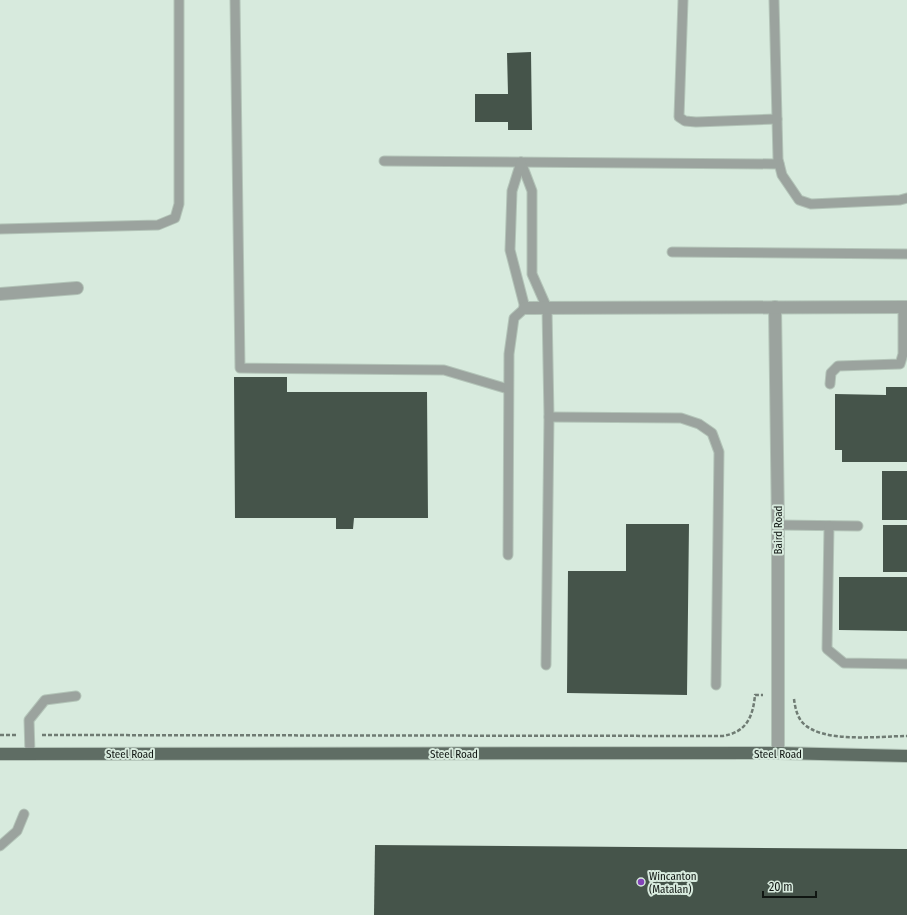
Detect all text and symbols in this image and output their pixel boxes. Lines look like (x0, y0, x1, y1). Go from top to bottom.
street label: Baird Road (772, 506, 785, 555)
street label: Steel Road (106, 748, 154, 761)
street label: Steel Road (430, 748, 478, 761)
street label: Steel Road (754, 748, 802, 761)
place label: Wincanton (Matalan) (649, 870, 697, 896)
scale bar (763, 873, 816, 899)
marker: Wincanton (Matalan) (636, 877, 646, 887)
text: 20 m (769, 880, 793, 894)

